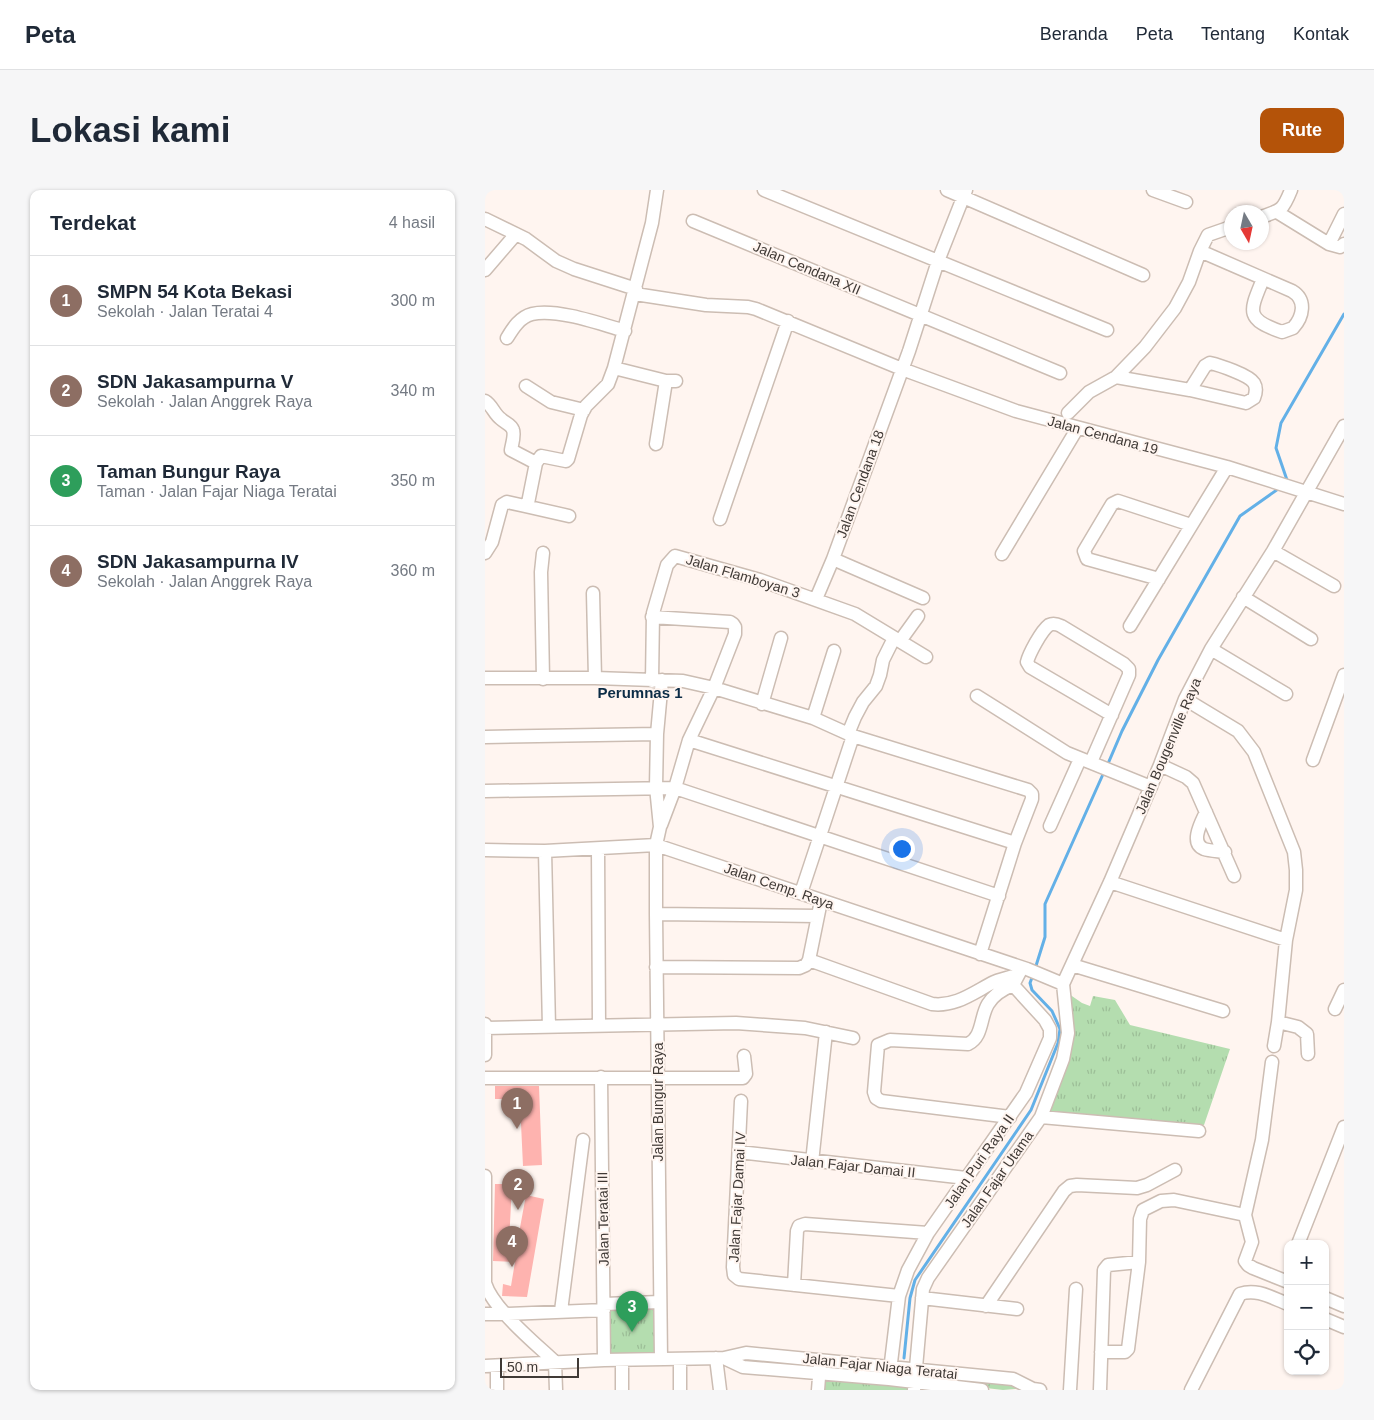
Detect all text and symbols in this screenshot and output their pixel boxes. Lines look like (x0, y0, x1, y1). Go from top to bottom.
text: Peta (25, 21, 76, 48)
text: Beranda (1040, 24, 1108, 44)
text: Peta (1136, 24, 1173, 44)
text: Tentang (1201, 24, 1265, 44)
text: Kontak (1293, 24, 1349, 44)
button: Rute (1260, 108, 1344, 153)
text: Lokasi kami (30, 110, 230, 149)
north arrow (1224, 205, 1269, 250)
text: Terdekat (50, 211, 136, 234)
text: 4 hasil (389, 214, 435, 231)
street label: Jalan Cendana XII (751, 238, 863, 298)
text: SMPN 54 Kota Bekasi (97, 281, 292, 302)
text: 1 (62, 292, 70, 309)
text: 300 m (391, 292, 435, 309)
text: Sekolah · Jalan Teratai 4 (97, 303, 273, 320)
text: SDN Jakasampurna V (97, 371, 293, 392)
text: 2 (62, 382, 70, 399)
text: 340 m (391, 382, 435, 399)
text: Sekolah · Jalan Anggrek Raya (97, 393, 312, 410)
street label: Jalan Cendana 19 (1046, 413, 1160, 457)
street label: Jalan Cendana 18 (833, 428, 887, 540)
text: Taman Bungur Raya (97, 461, 280, 482)
text: 3 (62, 472, 70, 489)
text: 350 m (391, 472, 435, 489)
text: Taman · Jalan Fajar Niaga Teratai (97, 483, 337, 500)
text: SDN Jakasampurna IV (97, 551, 299, 572)
street label: Jalan Flamboyan 3 (684, 551, 802, 601)
text: 4 (62, 562, 70, 579)
text: 360 m (391, 562, 435, 579)
text: Sekolah · Jalan Anggrek Raya (97, 573, 312, 590)
street label: Jalan Bougenville Raya (1132, 675, 1204, 816)
district label: Perumnas 1 (597, 684, 683, 701)
your location (889, 836, 915, 862)
street label: Jalan Cemp. Raya (722, 860, 836, 912)
street label: Jalan Bungur Raya (650, 1042, 666, 1162)
pin: 1 (501, 1088, 533, 1129)
street label: Jalan Puri Raya II (941, 1111, 1017, 1211)
street label: Jalan Fajar Utama (958, 1127, 1036, 1230)
street label: Jalan Fajar Damai IV (726, 1131, 748, 1263)
street label: Jalan Fajar Damai II (790, 1151, 916, 1181)
pin: 2 (502, 1169, 534, 1210)
street label: Jalan Teratai III (594, 1172, 612, 1266)
pin: 4 (496, 1226, 528, 1267)
map controls (1284, 1240, 1329, 1375)
button: + (1284, 1240, 1329, 1285)
button: − (1284, 1285, 1329, 1330)
pin: 3 (616, 1291, 648, 1332)
button: locate (1284, 1330, 1329, 1375)
street label: Jalan Fajar Niaga Teratai (802, 1350, 958, 1382)
scale bar (500, 1355, 579, 1378)
text: 50 m (507, 1359, 538, 1375)

